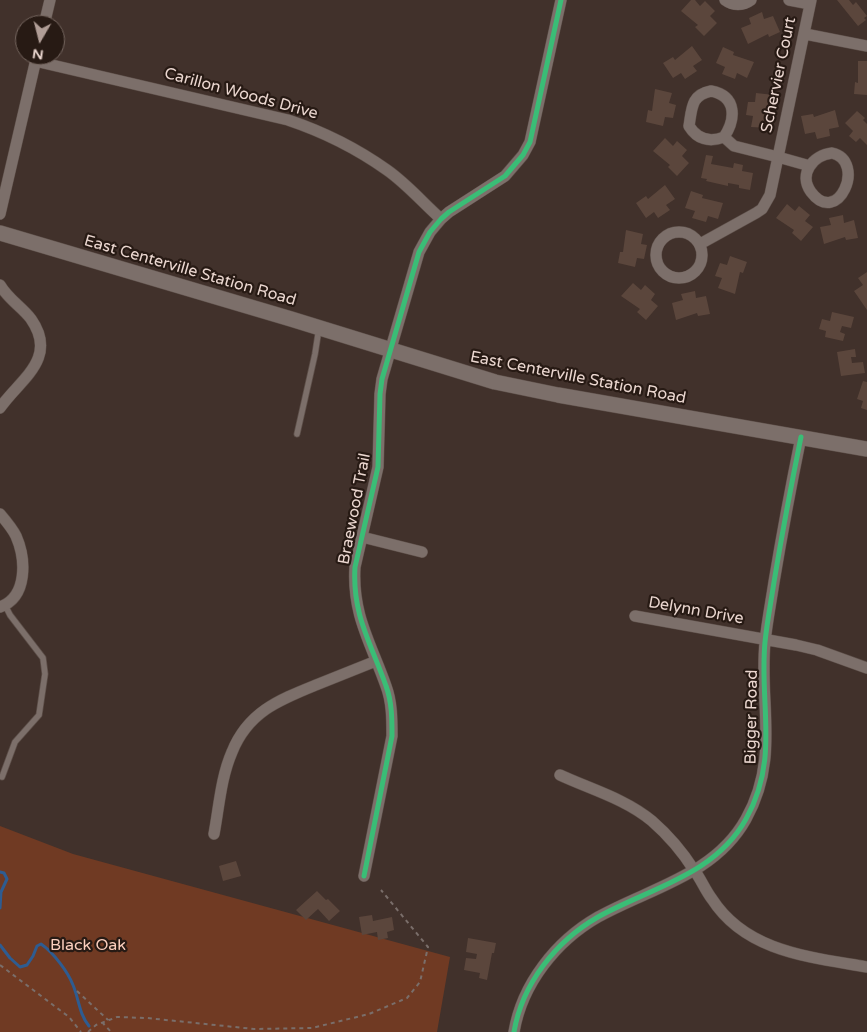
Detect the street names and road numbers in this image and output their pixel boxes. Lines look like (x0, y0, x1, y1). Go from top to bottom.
street label: Schervier Court (757, 15, 801, 135)
street label: Carillon Woods Drive (162, 64, 320, 124)
street label: East Centerville Station Road (82, 232, 298, 310)
street label: East Centerville Station Road (468, 348, 688, 408)
street label: Braewood Trail (335, 452, 375, 566)
street label: Delynn Drive (647, 593, 745, 629)
street label: Bigger Road (742, 669, 762, 765)

